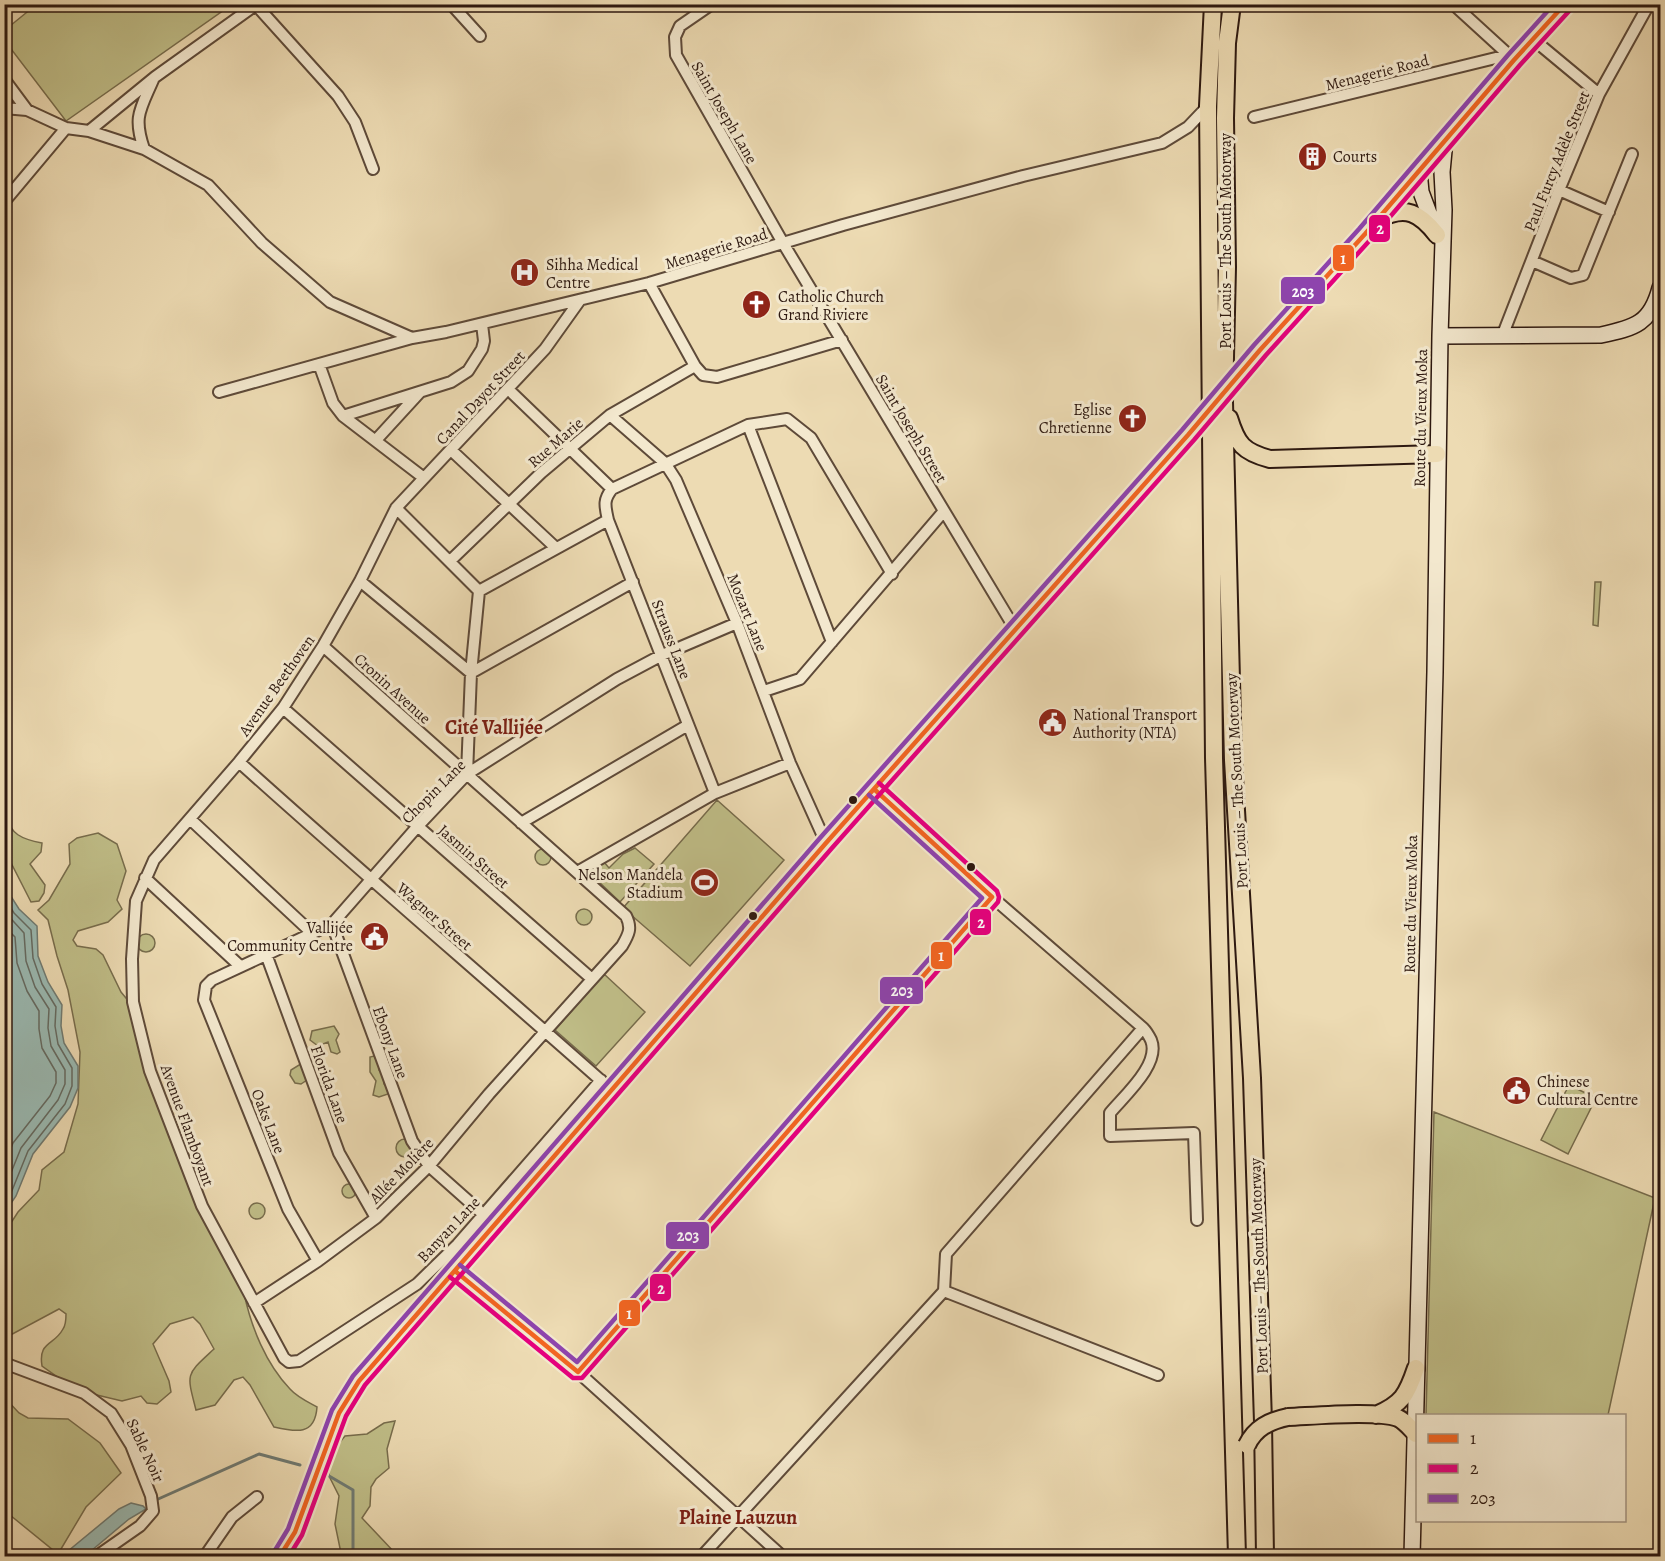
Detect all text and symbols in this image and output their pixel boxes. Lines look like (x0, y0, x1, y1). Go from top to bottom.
street label: Menagerie Road (1323, 49, 1432, 96)
street label: Saint Joseph Lane (686, 57, 762, 168)
street label: Paul Furcy Adèle Street (1519, 88, 1595, 235)
street label: Port Louis – The South Motorway (1215, 132, 1237, 349)
building icon: Courts (1296, 140, 1328, 172)
place label: Courts (1333, 146, 1377, 168)
line badge: 2 (1368, 214, 1391, 243)
text: 2 (1376, 218, 1384, 240)
street label: Menagerie Road (662, 223, 771, 275)
line badge: 1 (1332, 244, 1355, 272)
text: 1 (1340, 248, 1346, 270)
place label: Sihha Medical Centre (546, 254, 638, 294)
hospital icon: Sihha Medical Centre (509, 257, 541, 289)
line badge: 203 (1280, 276, 1326, 305)
text: 203 (1292, 281, 1314, 303)
place label: Catholic Church Grand Riviere (778, 286, 885, 326)
church icon: Catholic Church Grand Riviere (741, 289, 773, 321)
street label: Canal Dayot Street (431, 346, 530, 450)
street label: Route du Vieux Moka (1409, 348, 1433, 487)
street label: Saint Joseph Street (870, 370, 952, 487)
place label: Eglise Chretienne (1039, 399, 1112, 439)
church icon: Eglise Chretienne (1117, 402, 1149, 434)
street label: Rue Marie (523, 412, 588, 473)
street label: Mozart Lane (721, 570, 773, 655)
street label: Strauss Lane (646, 596, 696, 682)
street label: Avenue Beethoven (233, 630, 320, 741)
street label: Cronin Avenue (349, 648, 436, 729)
street label: Port Louis – The South Motorway (1220, 672, 1254, 889)
place label: National Transport Authority (NTA) (1072, 704, 1197, 744)
public building icon: National Transport Authority (NTA) (1036, 707, 1068, 739)
district label: Cité Vallijée (445, 714, 543, 741)
street label: Chopin Lane (397, 755, 471, 829)
unlabelled marker (847, 794, 859, 806)
street label: Jasmin Street (433, 820, 514, 894)
street label: Route du Vieux Moka (1399, 834, 1423, 973)
unlabelled marker (965, 861, 977, 873)
place label: Nelson Mandela Stadium (578, 864, 684, 904)
sports icon: Nelson Mandela Stadium (688, 867, 720, 899)
street label: Wagner Street (391, 877, 477, 956)
line badge: 2 (969, 908, 992, 936)
unlabelled marker (747, 910, 759, 922)
text: 2 (977, 912, 985, 934)
place label: Vallijée Community Centre (227, 917, 353, 957)
public building icon: Vallijée Community Centre (358, 920, 390, 952)
line badge: 1 (930, 941, 953, 970)
text: 1 (938, 945, 944, 967)
line badge: 203 (879, 976, 924, 1005)
text: 203 (891, 980, 913, 1002)
street label: Ebony Lane (367, 1003, 413, 1082)
street label: Florida Lane (305, 1042, 353, 1126)
street label: Avenue Flamboyant (155, 1061, 219, 1189)
place label: Chinese Cultural Centre (1537, 1071, 1638, 1111)
public building icon: Chinese Cultural Centre (1500, 1074, 1532, 1106)
street label: Oaks Lane (246, 1086, 290, 1157)
street label: Allée Molière (364, 1133, 439, 1209)
street label: Port Louis – The South Motorway (1244, 1157, 1274, 1374)
street label: Banyan Lane (412, 1192, 485, 1268)
line badge: 203 (665, 1221, 710, 1250)
text: 203 (677, 1225, 699, 1247)
line badge: 2 (649, 1273, 672, 1302)
text: 2 (657, 1278, 665, 1300)
line badge: 1 (618, 1299, 641, 1327)
text: 1 (626, 1303, 632, 1325)
legend (1416, 1414, 1626, 1522)
street label: Sable Noir (121, 1415, 169, 1486)
text: 1 (1470, 1426, 1476, 1450)
text: 2 (1470, 1456, 1479, 1480)
text: 203 (1470, 1486, 1496, 1510)
district label: Plaine Lauzun (679, 1504, 797, 1531)

